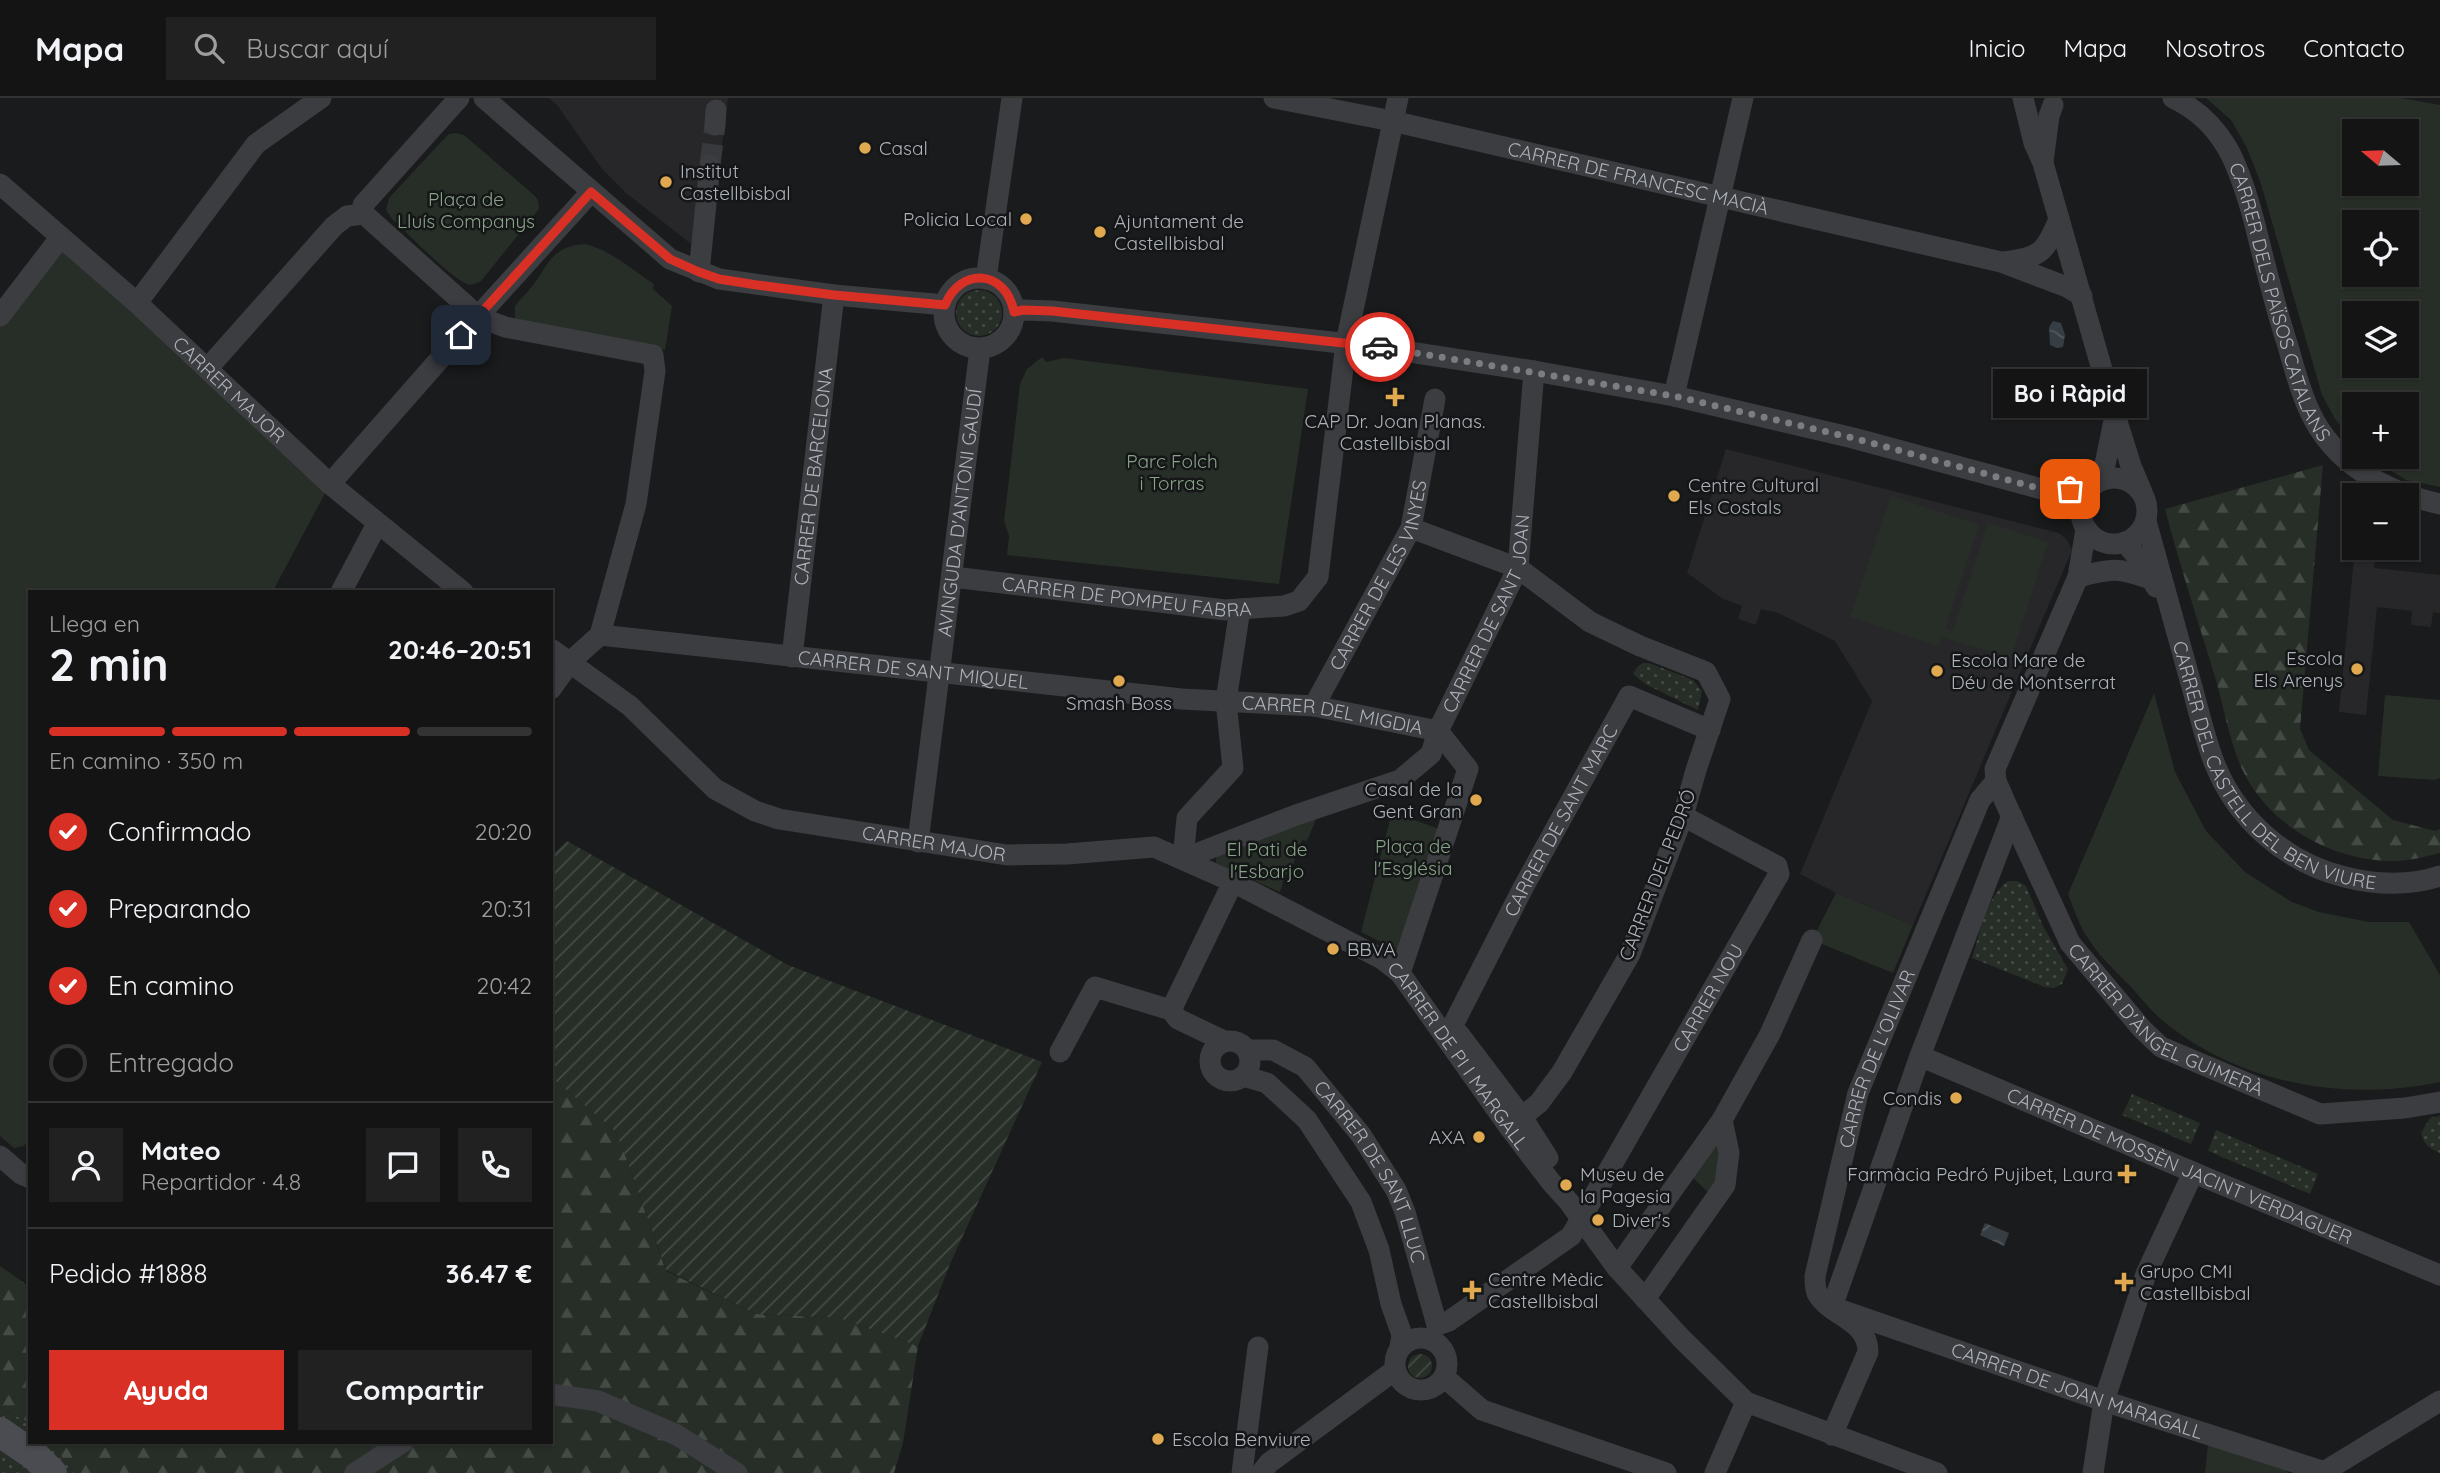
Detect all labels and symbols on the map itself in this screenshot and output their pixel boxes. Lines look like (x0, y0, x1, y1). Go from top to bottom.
north arrow (2342, 119, 2418, 196)
place label: Casal (879, 136, 928, 160)
street label: CARRER DE FRANCESC MACIÀ (1505, 136, 1771, 220)
marker: Casal (857, 140, 873, 156)
place label: Institut Castellbisbal (680, 159, 791, 205)
street label: CARRER DELS PAÏSOS CATALANS (2224, 159, 2336, 446)
marker: Institut Castellbisbal (658, 174, 674, 190)
park label: Plaça de Lluís Companys (397, 187, 535, 233)
place label: Policia Local (903, 207, 1012, 231)
place label: Ajuntament de Castellbisbal (1114, 209, 1244, 255)
marker: Policia Local (1018, 211, 1034, 227)
marker: Ajuntament de Castellbisbal (1092, 224, 1108, 240)
pin (431, 305, 491, 365)
courier (1345, 312, 1415, 382)
street label: CARRER MAJOR (168, 331, 290, 448)
street label: CARRER DE BARCELONA (788, 366, 838, 587)
callout: Bo i Ràpid (1993, 370, 2147, 419)
street label: AVINGUDA D'ANTONI GAUDÍ (932, 386, 987, 638)
marker: CAP Dr. Joan Planas. Castellbisbal (1385, 387, 1405, 407)
place label: CAP Dr. Joan Planas. Castellbisbal (1305, 409, 1485, 455)
park label: Parc Folch i Torras (1126, 449, 1218, 495)
pin (2040, 459, 2100, 519)
place label: Centre Cultural Els Costals (1688, 473, 1819, 519)
street label: CARRER DE LES VINYES (1324, 478, 1432, 674)
marker: Centre Cultural Els Costals (1666, 488, 1682, 504)
street label: CARRER DE SANT JOAN (1437, 514, 1534, 717)
street label: CARRER DE POMPEU FABRA (1001, 571, 1252, 622)
street label: CARRER DEL CASTELL DEL BEN VIURE (2168, 638, 2377, 894)
street label: CARRER DE SANT MIQUEL (797, 645, 1030, 694)
place label: Escola Els Arenys (2253, 646, 2343, 692)
place label: Escola Mare de Déu de Montserrat (1951, 648, 2116, 694)
marker: Escola Els Arenys (2349, 661, 2365, 677)
marker: Escola Mare de Déu de Montserrat (1929, 663, 1945, 679)
marker: Smash Boss (1111, 673, 1127, 689)
street label: CARRER DEL MIGDIA (1241, 690, 1425, 740)
place label: Smash Boss (1066, 691, 1172, 715)
street label: CARRER DE SANT MARC (1498, 721, 1623, 920)
place label: Casal de la Gent Gran (1365, 777, 1462, 823)
street label: CARRER DEL PEDRÓ (1613, 786, 1701, 964)
marker: Casal de la Gent Gran (1468, 792, 1484, 808)
street label: CARRER MAJOR (860, 820, 1007, 867)
park label: Plaça de l'Església (1373, 834, 1453, 880)
park label: El Pati de l'Esbarjo (1226, 837, 1308, 883)
place label: BBVA (1347, 937, 1396, 961)
street label: CARRER D'ÀNGEL GUIMERÀ (2063, 938, 2267, 1101)
street label: CARRER NOU (1667, 939, 1748, 1056)
marker: BBVA (1325, 941, 1341, 957)
street label: CARRER DE PI I MARGALL (1383, 956, 1534, 1154)
street label: CARRER DE L'OLIVAR (1833, 966, 1920, 1150)
street label: CARRER DE SANT LLUC (1309, 1075, 1431, 1265)
street label: CARRER DE MOSSÈN JACINT VERDAGUER (2003, 1082, 2356, 1249)
place label: Condis (1883, 1086, 1942, 1110)
marker: Condis (1948, 1090, 1964, 1106)
place label: AXA (1429, 1125, 1465, 1149)
marker: AXA (1471, 1129, 1487, 1145)
place label: Museu de la Pagesia (1580, 1162, 1671, 1208)
place label: Farmàcia Pedró Pujibet, Laura (1847, 1162, 2113, 1186)
marker: Farmàcia Pedró Pujibet, Laura (2119, 1166, 2135, 1182)
marker: Museu de la Pagesia (1558, 1177, 1574, 1193)
place label: Diver's (1612, 1208, 1670, 1232)
marker: Diver's (1590, 1212, 1606, 1228)
place label: Grupo CMI Castellbisbal (2140, 1259, 2251, 1305)
place label: Centre Mèdic Castellbisbal (1488, 1267, 1603, 1313)
marker: Grupo CMI Castellbisbal (2114, 1272, 2134, 1292)
marker: Centre Mèdic Castellbisbal (1462, 1280, 1482, 1300)
street label: CARRER DE JOAN MARAGALL (1948, 1337, 2206, 1444)
place label: Escola Benviure (1172, 1427, 1311, 1451)
marker: Escola Benviure (1150, 1431, 1166, 1447)

